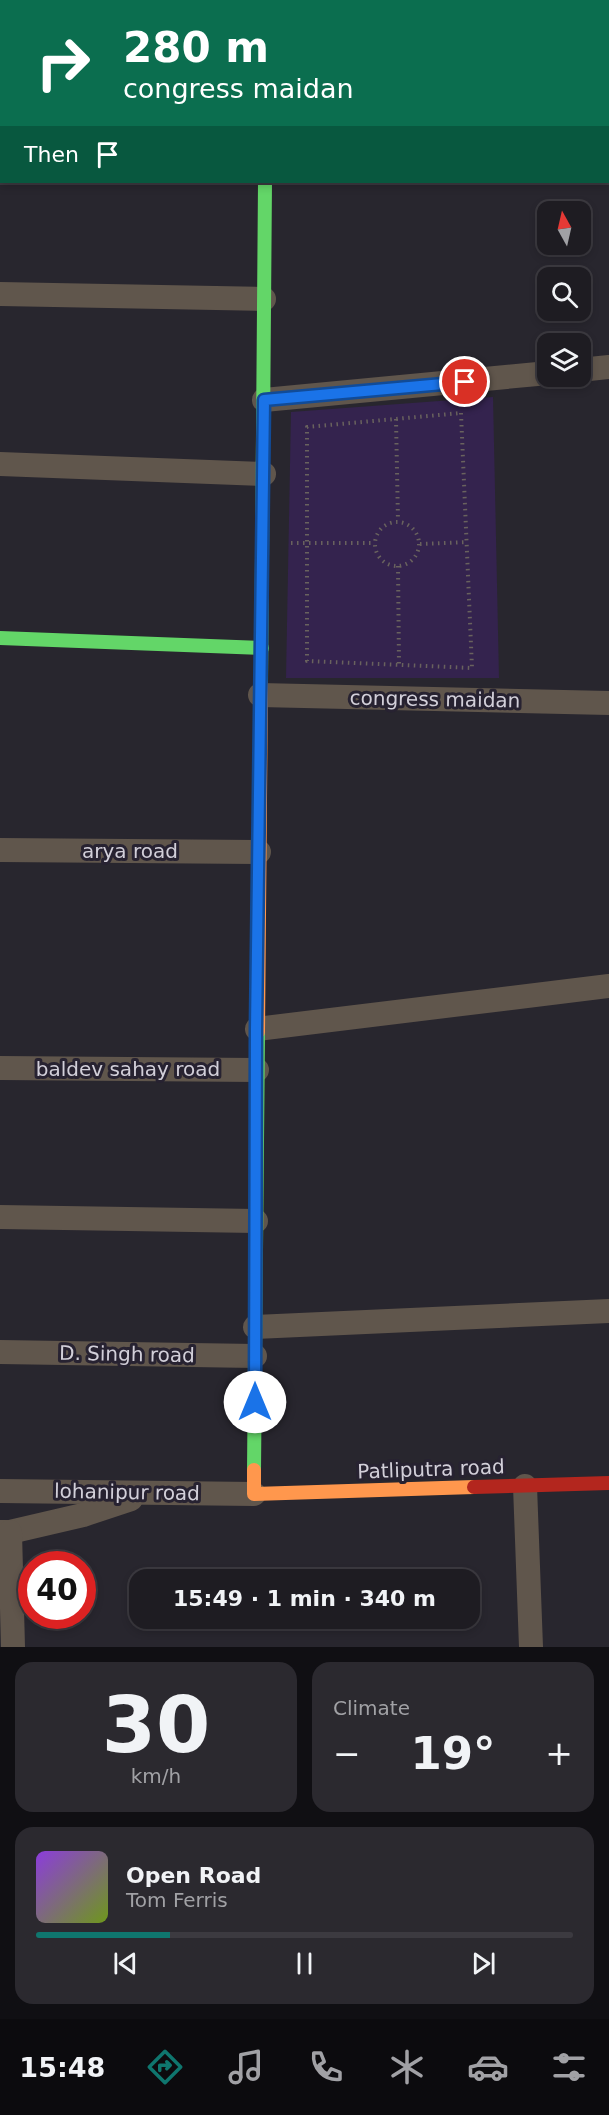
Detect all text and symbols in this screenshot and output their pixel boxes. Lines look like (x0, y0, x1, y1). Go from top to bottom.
text: 280 m (123, 23, 269, 72)
icon: right (24, 24, 102, 102)
text: congress maidan (123, 73, 354, 104)
icon: arrive (91, 138, 124, 171)
text: Then (24, 142, 79, 167)
north arrow (537, 201, 591, 255)
map controls (537, 201, 591, 387)
button: search (537, 267, 591, 321)
button: layers (537, 333, 591, 387)
pin (439, 356, 490, 407)
icon: arrive (448, 365, 481, 398)
street label: congress maidan (349, 686, 521, 712)
street label: arya road (82, 839, 178, 863)
street label: baldev sahay road (36, 1057, 220, 1081)
street label: D. Singh road (59, 1341, 195, 1367)
position arrow (223, 1370, 287, 1434)
street label: Patliputra road (357, 1454, 505, 1484)
street label: lohanipur road (54, 1479, 200, 1505)
speed limit sign: 40 (18, 1551, 96, 1629)
text: 15:49 · 1 min · 340 m (173, 1586, 436, 1611)
text: 30 (102, 1680, 210, 1770)
text: Climate (333, 1696, 410, 1720)
text: 19° (410, 1727, 496, 1780)
text: − (333, 1734, 361, 1773)
text: + (545, 1734, 573, 1773)
text: km/h (131, 1764, 181, 1788)
text: Open Road (126, 1863, 261, 1888)
text: Tom Ferris (126, 1888, 228, 1912)
icon: previous (109, 1947, 142, 1980)
icon: pause (288, 1947, 321, 1980)
icon: next (467, 1947, 500, 1980)
icon: directions (144, 2046, 186, 2088)
icon: music (225, 2046, 267, 2088)
icon: phone (305, 2046, 347, 2088)
icon: climate (386, 2046, 428, 2088)
icon: car (467, 2046, 509, 2088)
icon: filters (548, 2046, 590, 2088)
text: 15:48 (19, 2052, 105, 2083)

